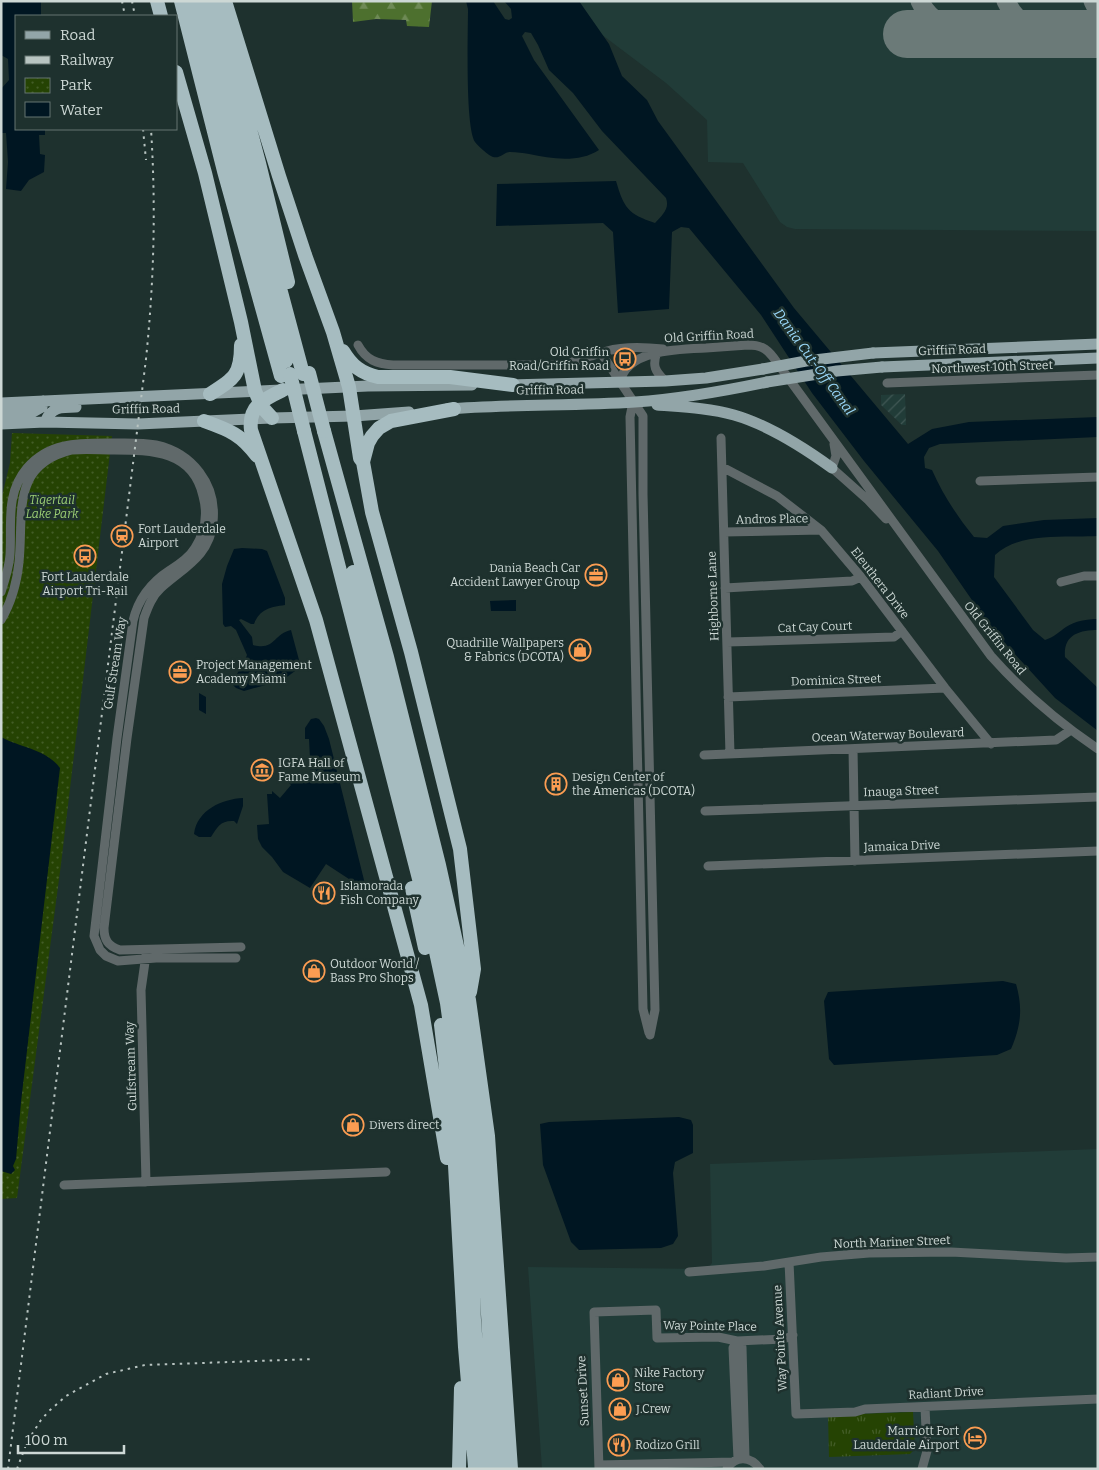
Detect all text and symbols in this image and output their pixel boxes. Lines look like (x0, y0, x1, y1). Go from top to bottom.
legend (15, 15, 178, 130)
text: Road (60, 26, 95, 44)
text: Railway (60, 51, 114, 69)
text: Park (60, 76, 92, 94)
text: Water (60, 101, 103, 119)
water label: Dania Cut-Off Canal (770, 305, 858, 419)
street label: Old Griffin Road (664, 327, 754, 345)
street label: Griffin Road (918, 342, 986, 358)
place label: Old Griffin Road/Griffin Road (509, 345, 609, 373)
bus stop icon: Old Griffin Road/Griffin Road (613, 347, 637, 371)
street label: Northwest 10th Street (931, 358, 1054, 376)
street label: Griffin Road (516, 382, 584, 398)
street label: Griffin Road (112, 401, 180, 417)
park label: Tigertail Lake Park (26, 493, 79, 521)
street label: Andros Place (736, 511, 808, 527)
place label: Fort Lauderdale Airport (138, 522, 226, 550)
station icon: Fort Lauderdale Airport (110, 524, 134, 548)
bus stop icon: Fort Lauderdale Airport Tri-Rail (73, 544, 97, 568)
street label: Eleuthera Drive (848, 545, 912, 621)
street label: Highborne Lane (704, 551, 722, 641)
place label: Dania Beach Car Accident Lawyer Group (450, 561, 581, 589)
office icon: Dania Beach Car Accident Lawyer Group (584, 563, 608, 587)
place label: Fort Lauderdale Airport Tri-Rail (41, 570, 129, 598)
street label: Old Griffin Road (961, 599, 1029, 677)
street label: Gulf Stream Way (101, 615, 129, 710)
street label: Cat Cay Court (777, 619, 853, 635)
place label: Quadrille Wallpapers & Fabrics (DCOTA) (446, 636, 564, 664)
shop icon: Quadrille Wallpapers & Fabrics (DCOTA) (568, 638, 592, 662)
place label: Project Management Academy Miami (196, 658, 312, 686)
office icon: Project Management Academy Miami (168, 660, 192, 684)
street label: Dominica Street (791, 671, 882, 689)
street label: Ocean Waterway Boulevard (811, 725, 965, 745)
place label: IGFA Hall of Fame Museum (278, 756, 361, 784)
museum icon: IGFA Hall of Fame Museum (250, 758, 274, 782)
place label: Design Center of the Americas (DCOTA) (572, 770, 695, 798)
building icon: Design Center of the Americas (DCOTA) (544, 772, 568, 796)
street label: Inauga Street (863, 783, 939, 799)
street label: Jamaica Drive (863, 838, 940, 854)
place label: Islamorada Fish Company (340, 879, 419, 907)
restaurant icon: Islamorada Fish Company (312, 881, 336, 905)
place label: Outdoor World / Bass Pro Shops (330, 957, 419, 985)
shop icon: Outdoor World / Bass Pro Shops (302, 959, 326, 983)
street label: Gulfstream Way (122, 1020, 140, 1111)
shop icon: Divers direct (341, 1113, 365, 1137)
place label: Divers direct (369, 1118, 440, 1132)
street label: North Mariner Street (833, 1233, 951, 1251)
street label: Way Pointe Avenue (770, 1284, 790, 1392)
street label: Way Pointe Place (663, 1318, 757, 1334)
street label: Sunset Drive (574, 1355, 592, 1427)
place label: Nike Factory Store (634, 1366, 705, 1394)
shop icon: Nike Factory Store (606, 1368, 630, 1392)
street label: Radiant Drive (908, 1384, 984, 1402)
shop icon: J.Crew (608, 1397, 632, 1421)
place label: J.Crew (635, 1402, 671, 1416)
scale bar (18, 1422, 124, 1454)
place label: Marriott Fort Lauderdale Airport (853, 1424, 960, 1452)
hotel icon: Marriott Fort Lauderdale Airport (963, 1426, 987, 1450)
text: 100 m (25, 1431, 68, 1449)
restaurant icon: Rodizo Grill (607, 1433, 631, 1457)
place label: Rodizo Grill (635, 1438, 700, 1452)

